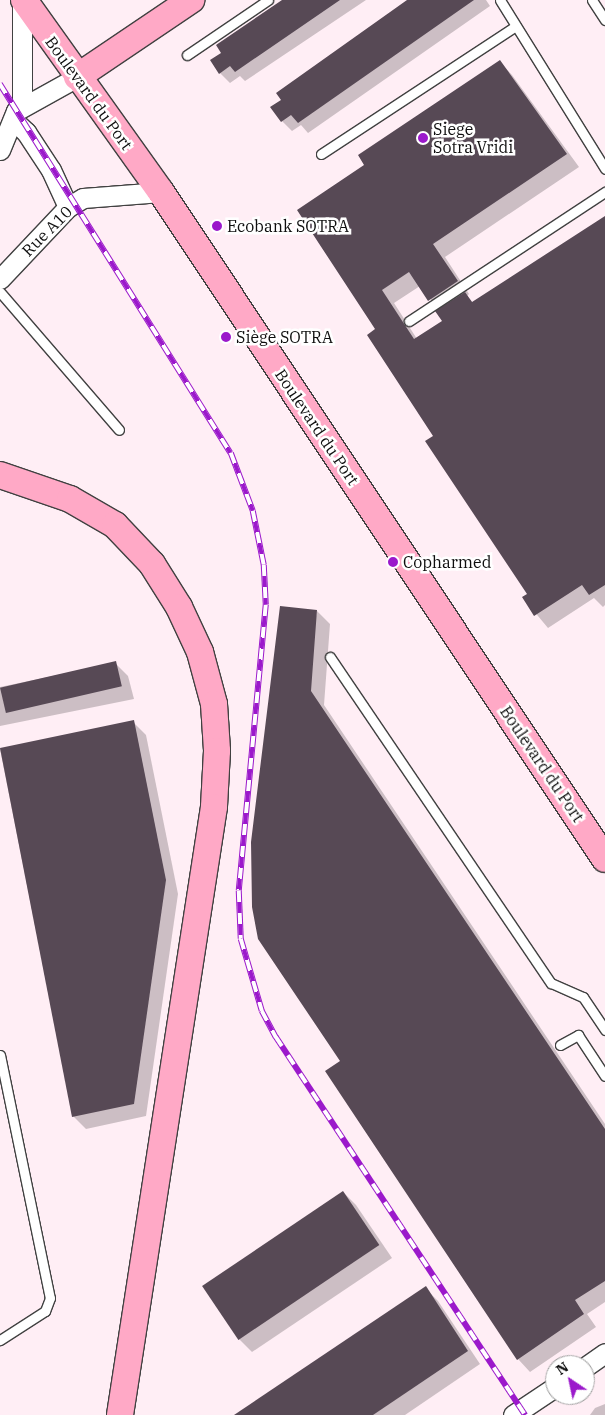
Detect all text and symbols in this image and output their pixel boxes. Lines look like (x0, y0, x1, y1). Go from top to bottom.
street label: Boulevard du Port (41, 33, 137, 153)
place label: Siege Sotra Vridi (433, 119, 513, 157)
marker: Siege Sotra Vridi (417, 132, 429, 144)
street label: Rue A10 (18, 202, 76, 260)
place label: Ecobank SOTRA (227, 216, 349, 236)
marker: Ecobank SOTRA (211, 220, 223, 232)
place label: Siège SOTRA (236, 327, 333, 347)
marker: Siège SOTRA (220, 331, 232, 343)
street label: Boulevard du Port (271, 365, 363, 489)
place label: Copharmed (403, 552, 492, 572)
marker: Copharmed (387, 556, 399, 568)
street label: Boulevard du Port (496, 702, 588, 826)
north arrow (545, 1355, 595, 1405)
text: N (553, 1358, 572, 1379)

